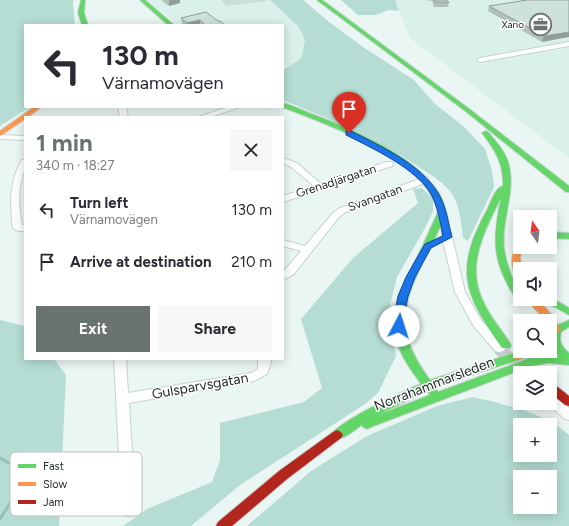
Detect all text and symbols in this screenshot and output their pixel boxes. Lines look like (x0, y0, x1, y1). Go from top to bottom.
office icon: Xano (527, 11, 553, 37)
place label: Xano (502, 18, 524, 31)
text: 130 m (102, 38, 179, 72)
icon: left (36, 40, 88, 92)
text: Värnamovägen (102, 72, 223, 94)
pin (332, 92, 366, 133)
icon: arrive (338, 98, 360, 120)
text: 1 min (36, 128, 93, 157)
button: close (230, 129, 272, 171)
text: 340 m · 18:27 (36, 158, 114, 173)
street label: Grenadjärgatan (294, 161, 378, 201)
street label: Svangatan (346, 182, 404, 214)
text: Turn left (70, 194, 128, 212)
icon: left (36, 199, 58, 221)
text: 130 m (232, 201, 272, 219)
north arrow (513, 210, 557, 254)
map controls (513, 210, 557, 514)
text: Värnamovägen (70, 212, 158, 227)
icon: arrive (36, 251, 58, 273)
text: Arrive at destination (70, 253, 211, 271)
text: 210 m (231, 253, 272, 271)
button: sound (513, 262, 557, 306)
position arrow (378, 305, 420, 347)
button: Exit (36, 306, 150, 352)
button: Share (158, 306, 272, 352)
button: search (513, 314, 557, 358)
street label: Norrahammarsleden (372, 353, 497, 415)
button: layers (513, 366, 557, 410)
street label: Gulsparvsgatan (150, 369, 250, 403)
button: + (513, 418, 557, 462)
legend (10, 452, 142, 516)
text: Fast (43, 460, 64, 473)
button: − (513, 470, 557, 514)
text: Slow (43, 478, 67, 491)
text: Jam (43, 496, 64, 509)

